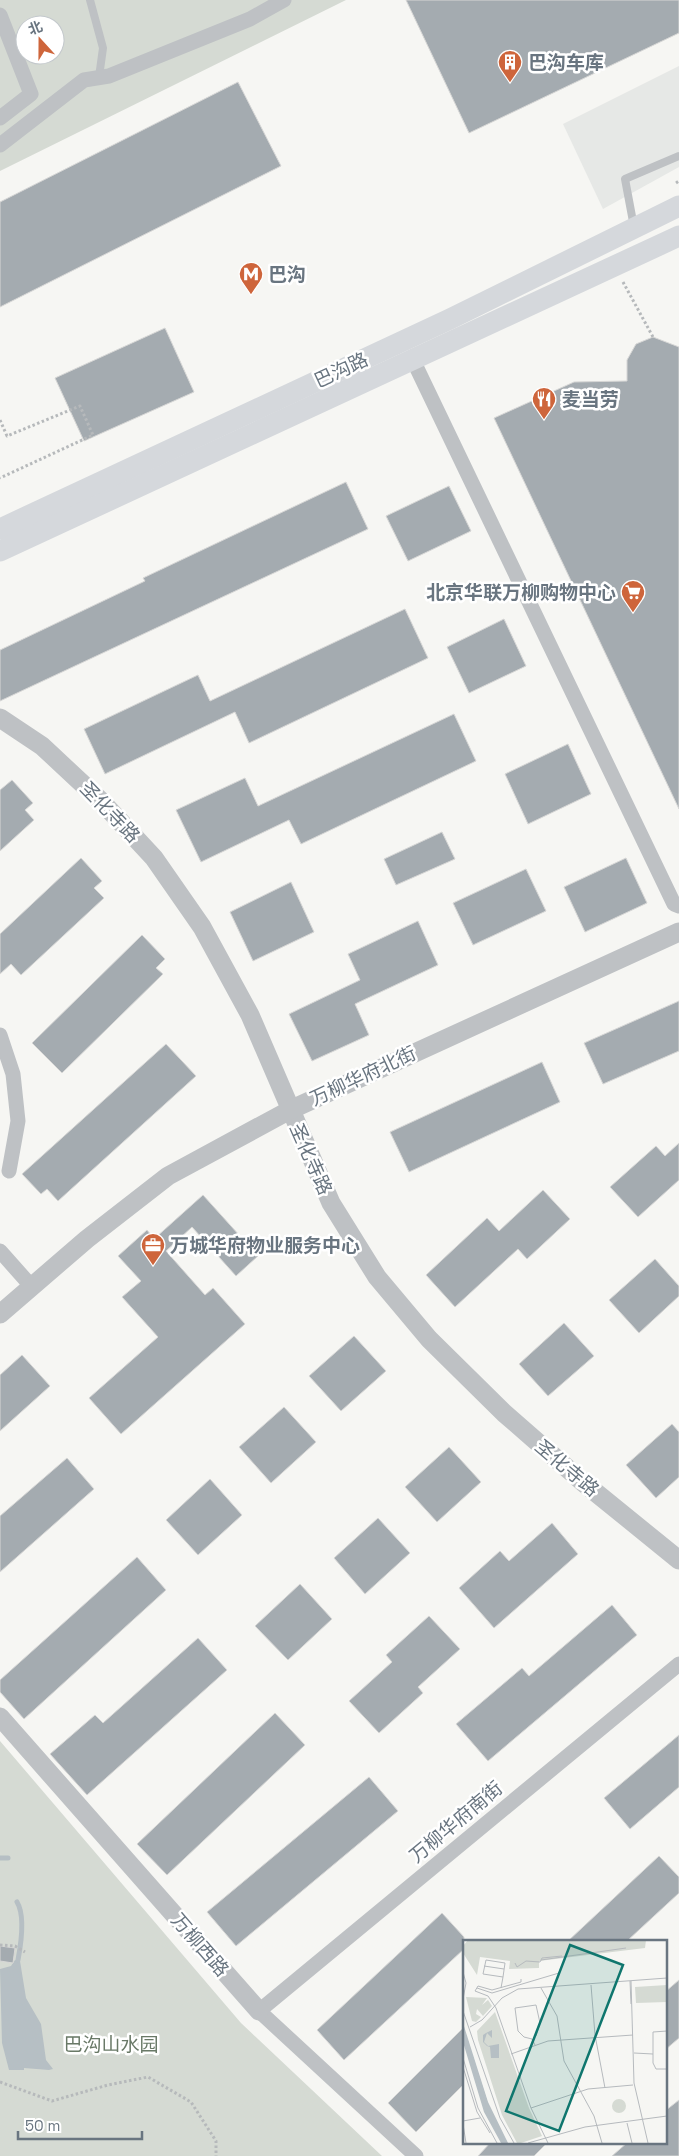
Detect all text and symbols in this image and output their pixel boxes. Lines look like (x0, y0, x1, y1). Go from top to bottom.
north arrow (15, 15, 65, 65)
text: 北 (26, 17, 45, 39)
building icon: 巴沟车库 (497, 49, 523, 83)
place label: 巴沟车库 (528, 50, 604, 75)
metro station icon: 巴沟 (238, 261, 264, 295)
place label: 巴沟 (268, 262, 306, 287)
street label: 巴沟路 (310, 347, 372, 393)
restaurant icon: 麦当劳 (531, 386, 557, 420)
place label: 麦当劳 (562, 387, 619, 412)
supermarket icon: 北京华联万柳购物中心 (620, 579, 646, 613)
place label: 北京华联万柳购物中心 (426, 580, 616, 605)
street label: 圣化寺路 (75, 776, 145, 848)
street label: 万柳华府北街 (306, 1041, 420, 1111)
street label: 圣化寺路 (284, 1119, 338, 1199)
office icon: 万城华府物业服务中心 (140, 1232, 166, 1266)
place label: 万城华府物业服务中心 (170, 1233, 360, 1258)
street label: 圣化寺路 (530, 1434, 604, 1502)
street label: 万柳华府南街 (404, 1776, 508, 1868)
street label: 万柳西路 (166, 1908, 234, 1982)
inset map (463, 1940, 666, 2144)
park label: 巴沟山水园 (63, 2032, 159, 2057)
scale bar (18, 2108, 141, 2140)
text: 50 m (25, 2116, 60, 2135)

